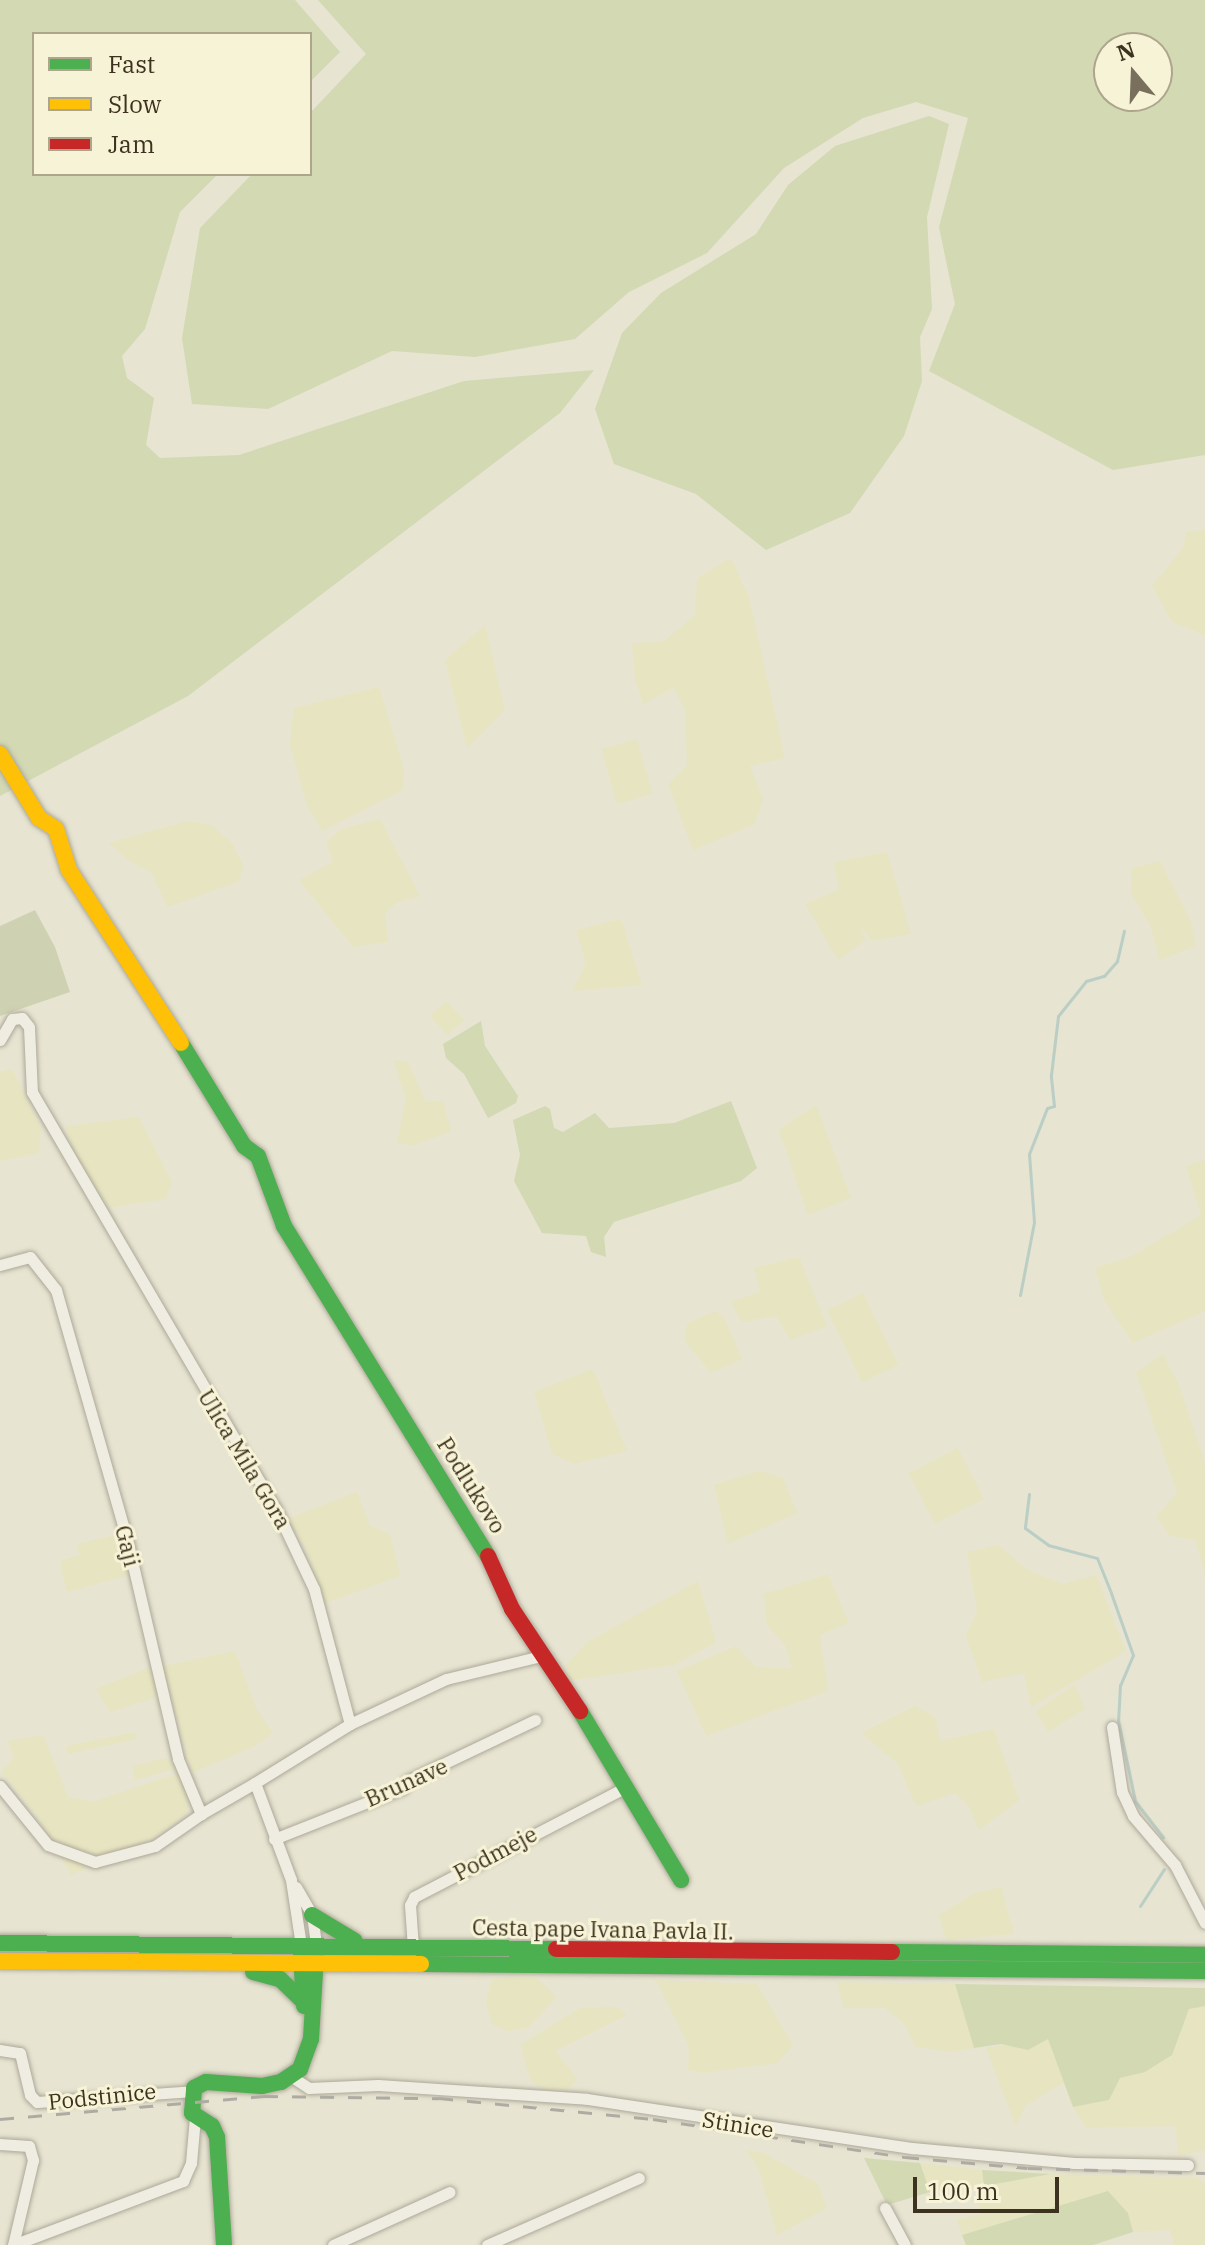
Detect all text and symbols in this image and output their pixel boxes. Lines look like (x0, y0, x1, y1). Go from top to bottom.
legend (32, 32, 312, 176)
north arrow (1093, 32, 1173, 112)
text: N (1113, 34, 1139, 67)
text: Fast (108, 48, 155, 80)
text: Slow (108, 88, 161, 120)
text: Jam (108, 128, 155, 160)
street label: Ulica Mila Gora (193, 1385, 297, 1533)
street label: Podlukovo (432, 1432, 512, 1538)
street label: Gaji (110, 1523, 146, 1569)
street label: Brunave (361, 1752, 451, 1812)
street label: Podmeje (449, 1820, 541, 1886)
street label: Cesta pape Ivana Pavla II. (472, 1914, 734, 1944)
street label: Podstinice (47, 2077, 157, 2115)
street label: Stinice (701, 2105, 775, 2143)
scale bar (917, 2161, 1063, 2211)
text: 100 m (927, 2175, 999, 2207)

